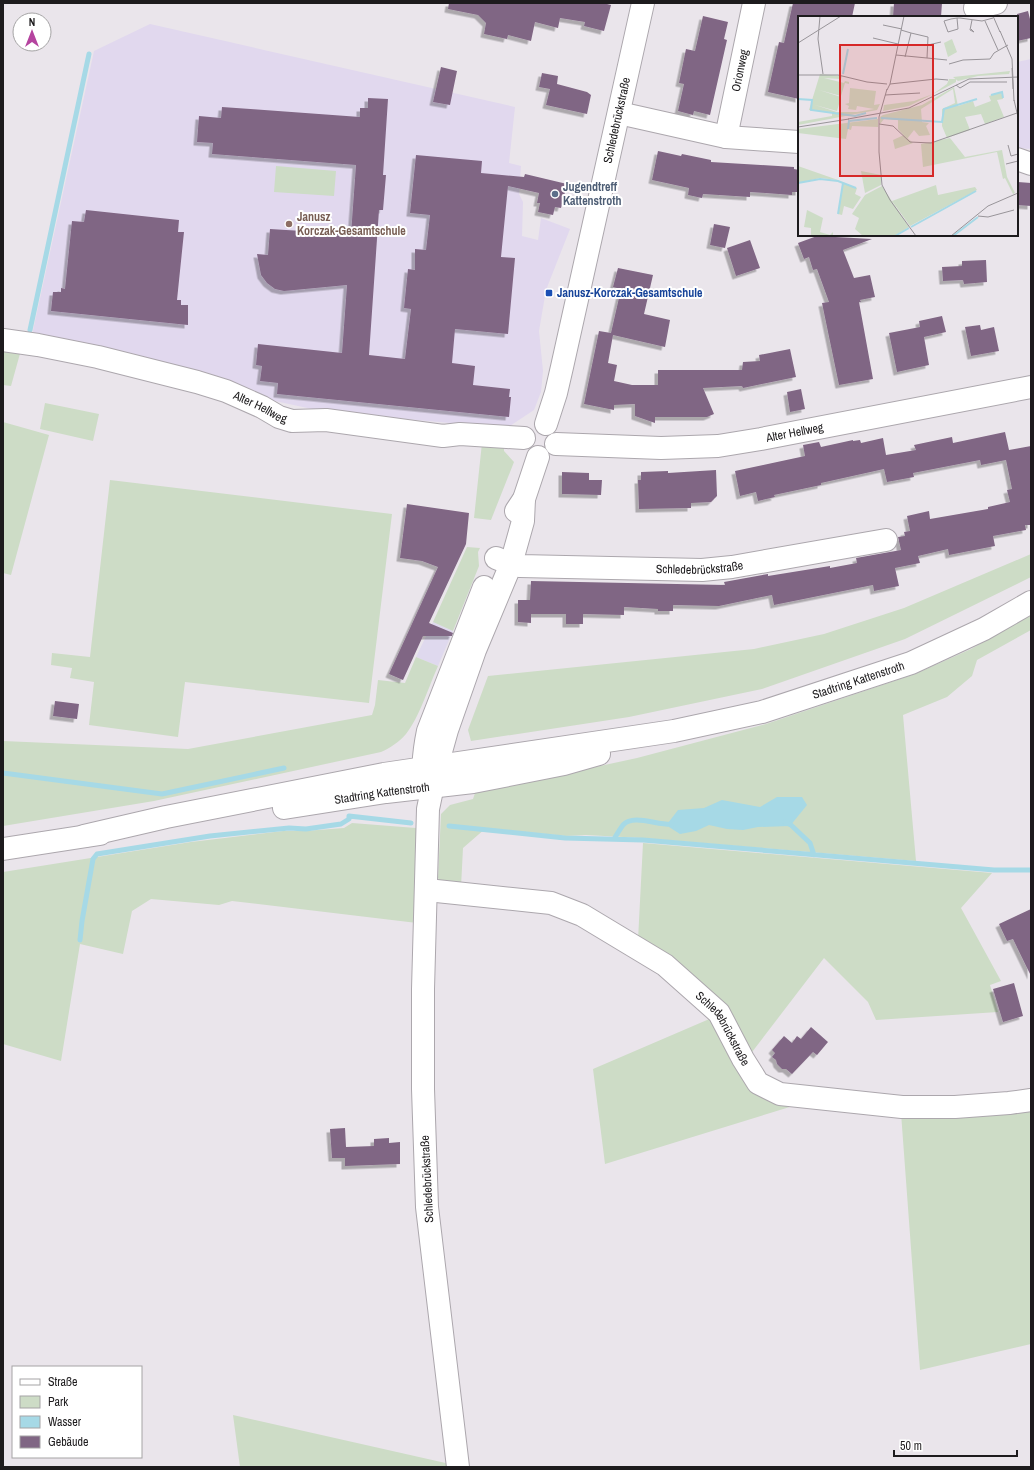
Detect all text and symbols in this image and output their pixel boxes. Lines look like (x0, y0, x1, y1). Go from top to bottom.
north arrow (12, 12, 52, 52)
text: N (29, 15, 35, 29)
inset map (798, 16, 1018, 236)
street label: Orionweg (728, 47, 752, 93)
street label: Schledebrückstraße (600, 76, 634, 165)
place label: Jugendtreff Kattenstroth (563, 179, 622, 209)
marker: Jugendtreff Kattenstroth (550, 189, 560, 199)
place label: Janusz Korczak-Gesamtschule (297, 209, 406, 239)
marker: Janusz Korczak-Gesamtschule (284, 219, 294, 229)
place label: Janusz-Korczak-Gesamtschule (557, 285, 703, 301)
marker: Janusz-Korczak-Gesamtschule (544, 288, 554, 298)
street label: Alter Hellweg (230, 387, 289, 427)
street label: Alter Hellweg (764, 419, 825, 446)
street label: Schledebrückstraße (656, 557, 744, 578)
street label: Stadtring Kattenstroth (810, 658, 906, 703)
street label: Stadtring Kattenstroth (333, 779, 430, 808)
street label: Schledebrückstraße (692, 988, 753, 1069)
street label: Schledebrückstraße (417, 1135, 437, 1223)
legend (12, 1366, 142, 1458)
text: Straße (48, 1374, 78, 1390)
text: Park (48, 1394, 68, 1410)
text: Wasser (48, 1414, 82, 1430)
scale bar (894, 1432, 1017, 1458)
text: Gebäude (48, 1434, 89, 1450)
text: 50 m (900, 1438, 922, 1454)

